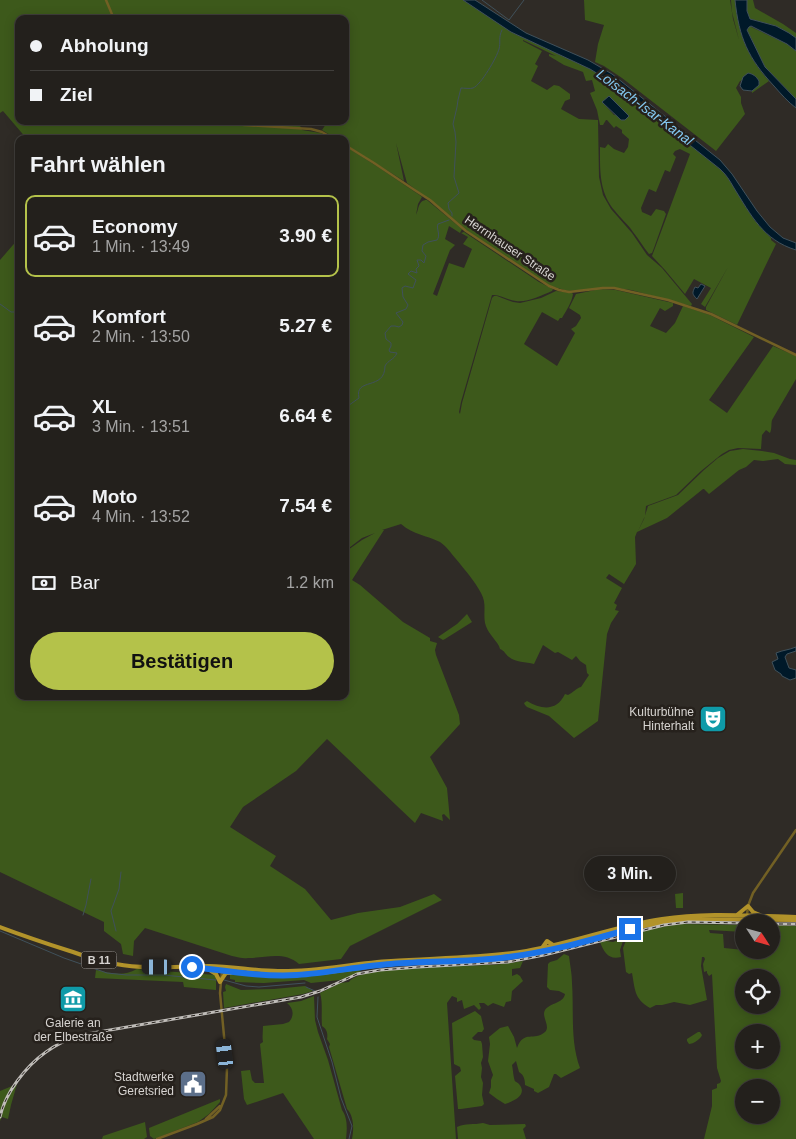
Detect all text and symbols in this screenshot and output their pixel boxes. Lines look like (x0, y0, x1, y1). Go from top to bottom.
text: Abholung (60, 35, 149, 56)
water label: Loisach-Isar-Kanal (594, 66, 697, 149)
text: Ziel (60, 84, 93, 105)
text: Fahrt wählen (30, 152, 166, 177)
street label: Herrnhauser Straße (462, 213, 558, 284)
icon: car (32, 214, 77, 259)
text: Economy (92, 216, 178, 237)
text: 3.90 € (279, 225, 332, 246)
text: 1 Min. · 13:49 (92, 238, 190, 255)
icon: car (32, 304, 77, 349)
text: Komfort (92, 306, 166, 327)
text: 5.27 € (279, 315, 332, 336)
text: 2 Min. · 13:50 (92, 328, 190, 345)
icon: car (32, 394, 77, 439)
text: XL (92, 396, 116, 417)
text: 6.64 € (279, 405, 332, 426)
text: 3 Min. · 13:51 (92, 418, 190, 435)
icon: car (32, 484, 77, 529)
text: Moto (92, 486, 137, 507)
text: 7.54 € (279, 495, 332, 516)
text: 4 Min. · 13:52 (92, 508, 190, 525)
icon: cash (30, 569, 58, 597)
text: Bar (70, 572, 100, 593)
text: 1.2 km (286, 574, 334, 591)
button: Bestätigen (30, 632, 334, 690)
theatre icon: Kulturbühne Hinterhalt (698, 704, 728, 734)
place label: Kulturbühne Hinterhalt (629, 705, 695, 733)
callout: 3 Min. (584, 856, 676, 892)
text: 3 Min. (607, 865, 653, 882)
north arrow (735, 914, 780, 959)
map controls (735, 914, 780, 1124)
route end (619, 918, 641, 940)
road number: B 11 (82, 952, 116, 968)
route start (181, 956, 203, 978)
car (142, 960, 172, 975)
button: locate (735, 969, 780, 1014)
museum icon: Galerie an der Elbestraße (58, 984, 88, 1014)
place label: Galerie an der Elbestraße (34, 1016, 113, 1044)
button: + (735, 1024, 780, 1069)
car (215, 1038, 234, 1070)
public building icon: Stadtwerke Geretsried (178, 1069, 208, 1099)
place label: Stadtwerke Geretsried (114, 1070, 174, 1098)
button: − (735, 1079, 780, 1124)

